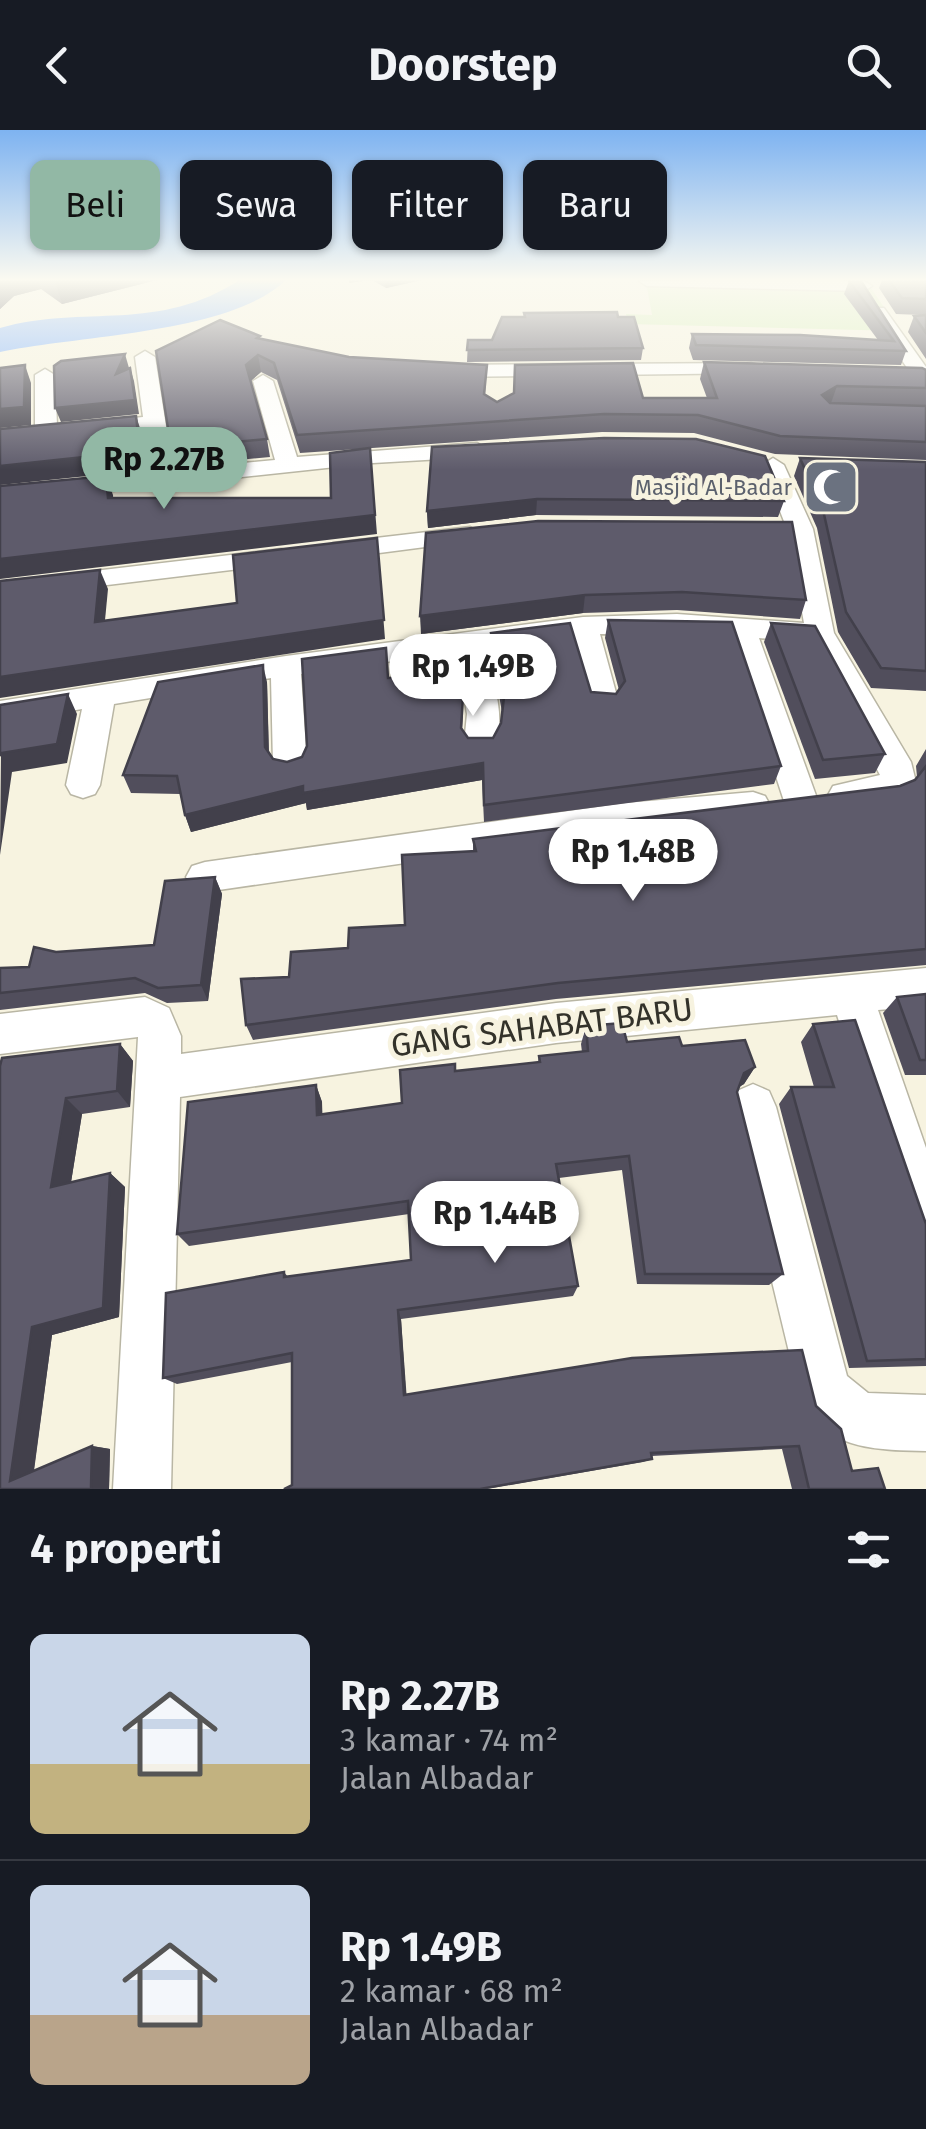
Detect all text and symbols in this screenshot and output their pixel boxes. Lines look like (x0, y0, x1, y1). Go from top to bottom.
icon: back (30, 38, 85, 93)
text: Doorstep (368, 38, 558, 92)
icon: search (841, 38, 896, 93)
chip: Beli (30, 160, 160, 250)
chip: Sewa (180, 160, 332, 250)
chip: Filter (352, 160, 503, 250)
chip: Baru (523, 160, 667, 250)
pin: Rp 2.27B (61, 427, 267, 512)
text: Rp 2.27B (103, 440, 225, 478)
mosque icon: Masjid Al-Badar (801, 457, 861, 517)
place label: Masjid Al-Badar (635, 474, 792, 501)
pin: Rp 1.49B (370, 634, 576, 719)
text: Rp 1.49B (411, 647, 535, 685)
pin: Rp 1.48B (530, 819, 736, 904)
text: Rp 1.48B (571, 832, 695, 870)
street label: GANG SAHABAT BARU (389, 990, 695, 1064)
pin: Rp 1.44B (392, 1181, 598, 1266)
text: Rp 1.44B (433, 1194, 557, 1232)
icon: filters (841, 1522, 896, 1577)
text: 4 properti (30, 1524, 222, 1574)
text: Rp 2.27B (340, 1671, 500, 1721)
icon: home (110, 1674, 230, 1794)
text: 3 kamar · 74 m² (340, 1721, 558, 1759)
text: Jalan Albadar (340, 1759, 533, 1797)
text: Rp 1.49B (340, 1922, 502, 1972)
icon: home (110, 1925, 230, 2045)
text: 2 kamar · 68 m² (340, 1972, 563, 2010)
text: Jalan Albadar (340, 2010, 533, 2048)

